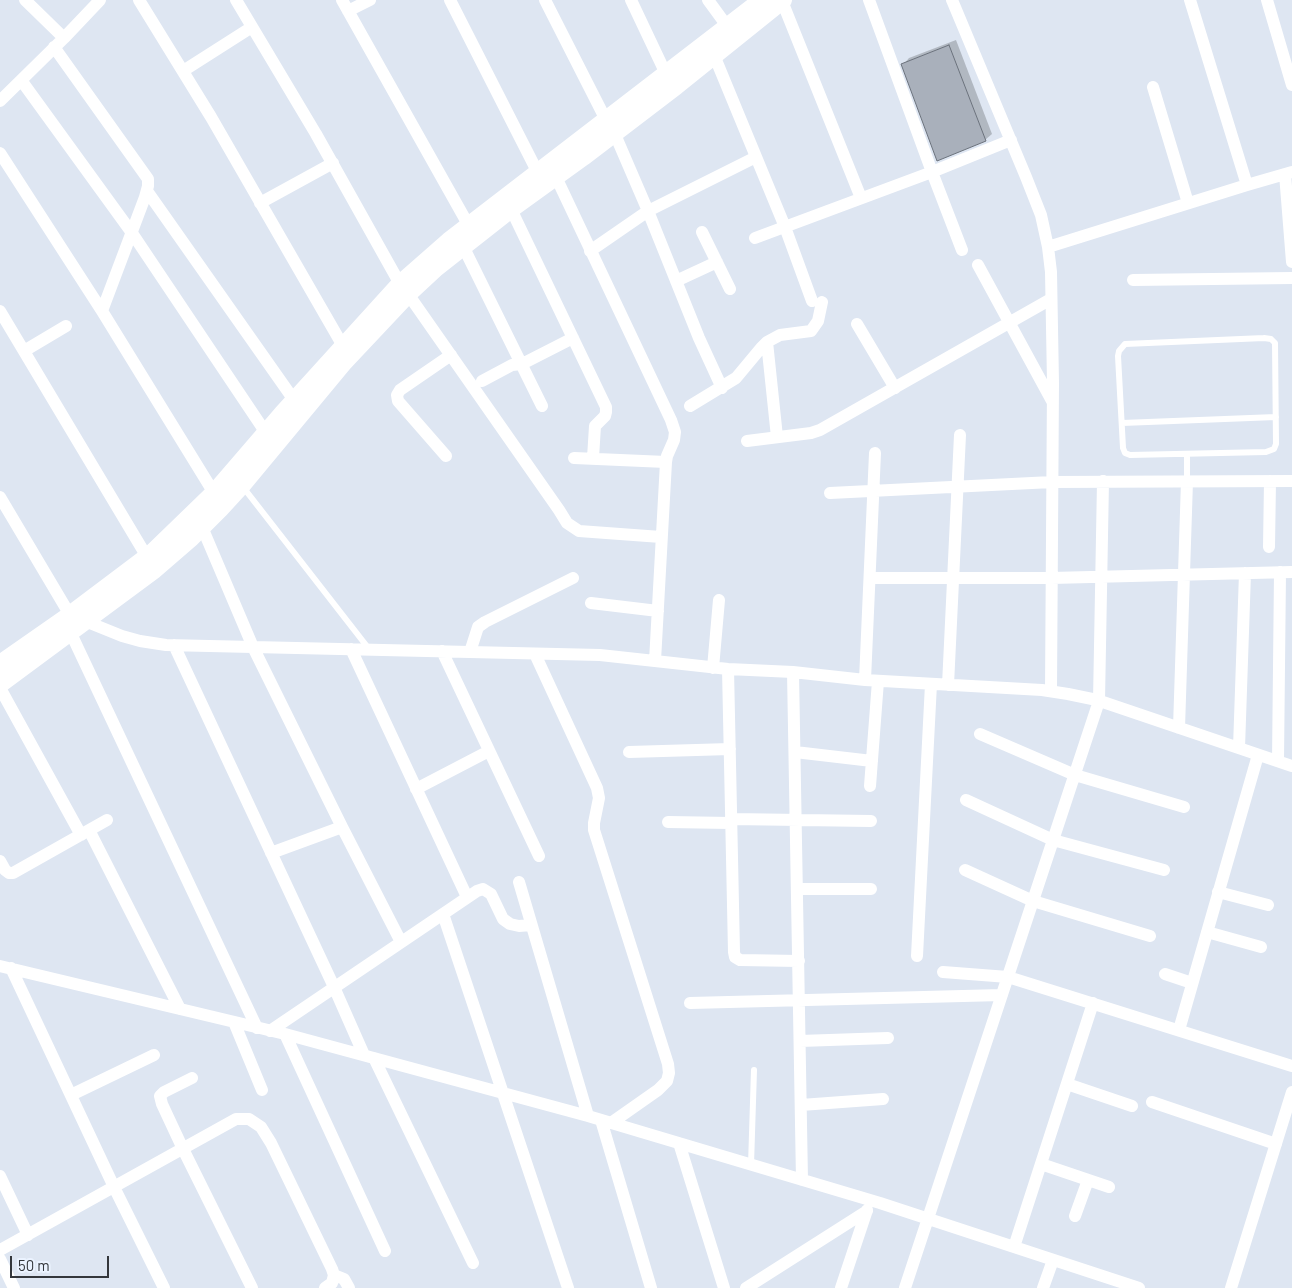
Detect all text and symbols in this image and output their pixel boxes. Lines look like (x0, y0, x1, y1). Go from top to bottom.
scale bar (12, 1246, 111, 1278)
text: 50 m (18, 1256, 50, 1274)

